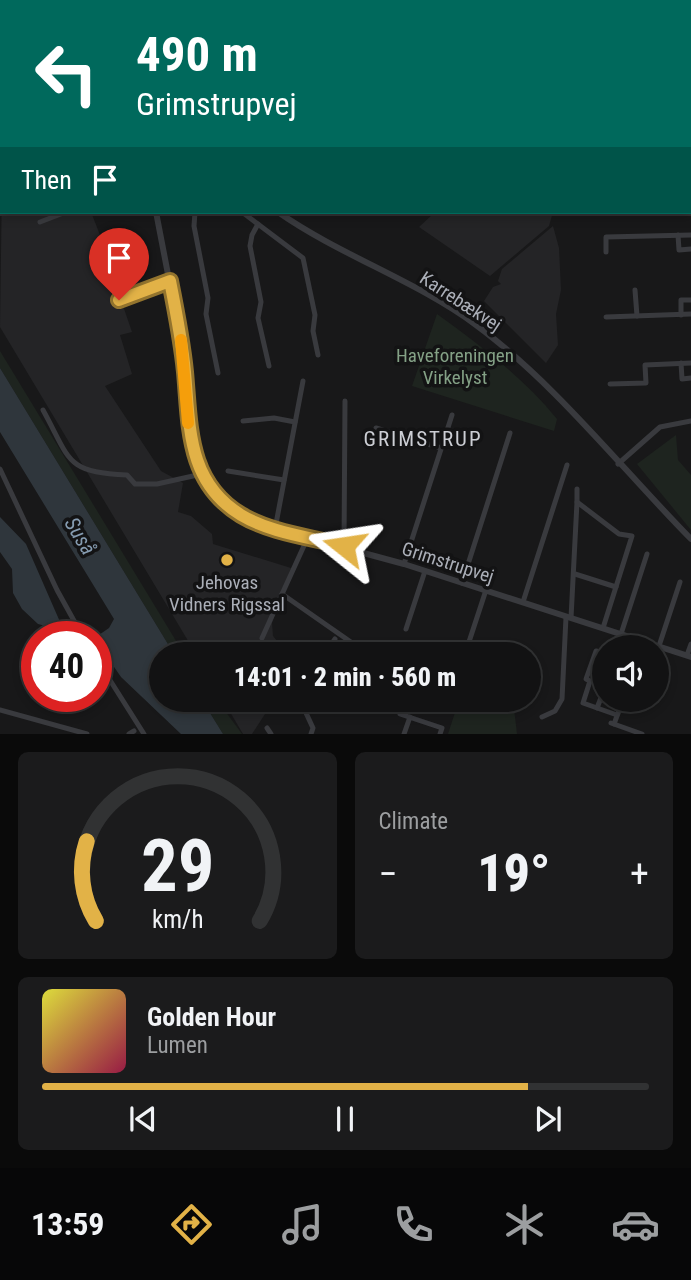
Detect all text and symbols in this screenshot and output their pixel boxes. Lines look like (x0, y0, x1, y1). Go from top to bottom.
text: 490 m (136, 26, 258, 83)
icon: left (21, 28, 112, 119)
text: Grimstrupvej (136, 85, 297, 123)
icon: arrive (86, 161, 124, 199)
text: Then (21, 165, 72, 195)
pin (89, 228, 149, 300)
icon: arrive (100, 239, 138, 277)
street label: Karrebækvej (416, 267, 506, 336)
park label: Haveforeningen Virkelyst (396, 344, 514, 389)
district label: GRIMSTRUP (363, 427, 483, 451)
position arrow (307, 509, 381, 583)
water label: Suså (60, 513, 100, 559)
street label: Grimstrupvej (399, 537, 497, 588)
marker: Jehovas Vidners Rigssal (219, 552, 235, 568)
place label: Jehovas Vidners Rigssal (169, 571, 285, 616)
speed limit sign: 40 (21, 621, 112, 712)
map controls (592, 635, 669, 712)
button: sound (592, 635, 669, 712)
text: 14:01 · 2 min · 560 m (234, 662, 456, 692)
text: Climate (379, 808, 448, 835)
text: 29 (140, 824, 214, 910)
text: 19° (477, 843, 550, 904)
text: − (379, 852, 398, 896)
text: + (630, 852, 649, 896)
text: km/h (152, 905, 203, 934)
text: Golden Hour (147, 1002, 276, 1032)
text: Lumen (147, 1032, 208, 1059)
icon: previous (124, 1100, 162, 1138)
icon: pause (326, 1100, 364, 1138)
icon: next (529, 1100, 567, 1138)
icon: directions (167, 1200, 216, 1249)
icon: music (278, 1200, 327, 1249)
icon: phone (389, 1200, 438, 1249)
icon: climate (500, 1200, 549, 1249)
icon: car (611, 1200, 660, 1249)
text: 13:59 (31, 1205, 104, 1243)

